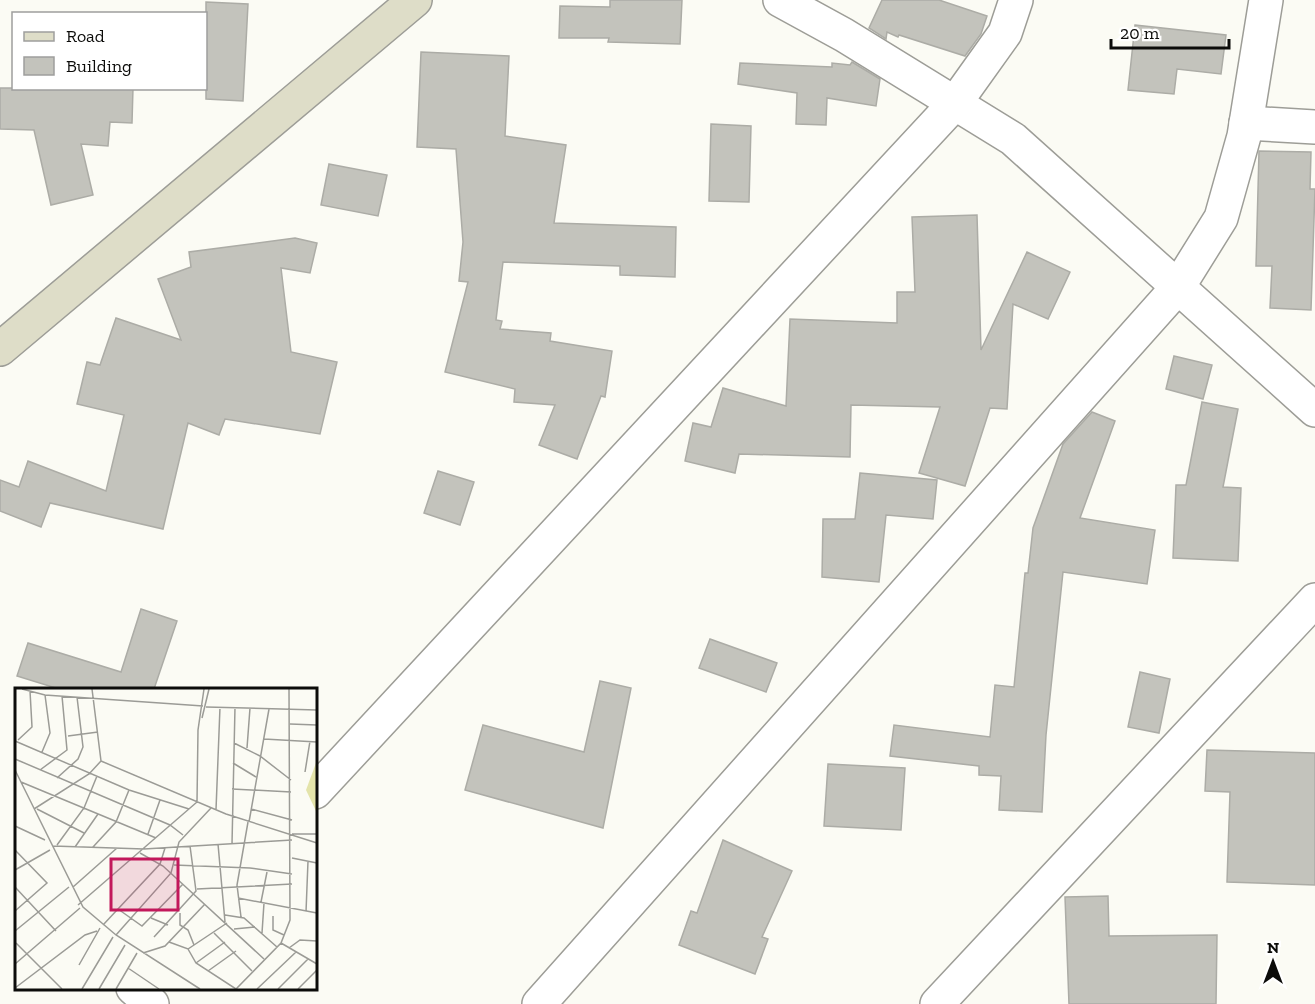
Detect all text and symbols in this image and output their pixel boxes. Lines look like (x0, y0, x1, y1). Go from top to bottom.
legend (12, 12, 207, 90)
scale bar (1111, 12, 1230, 50)
text: 20 m (1120, 22, 1160, 44)
text: Road (66, 25, 105, 47)
text: Building (66, 55, 132, 77)
inset map (15, 688, 316, 989)
north arrow (1243, 932, 1303, 992)
text: N (1267, 938, 1279, 957)

